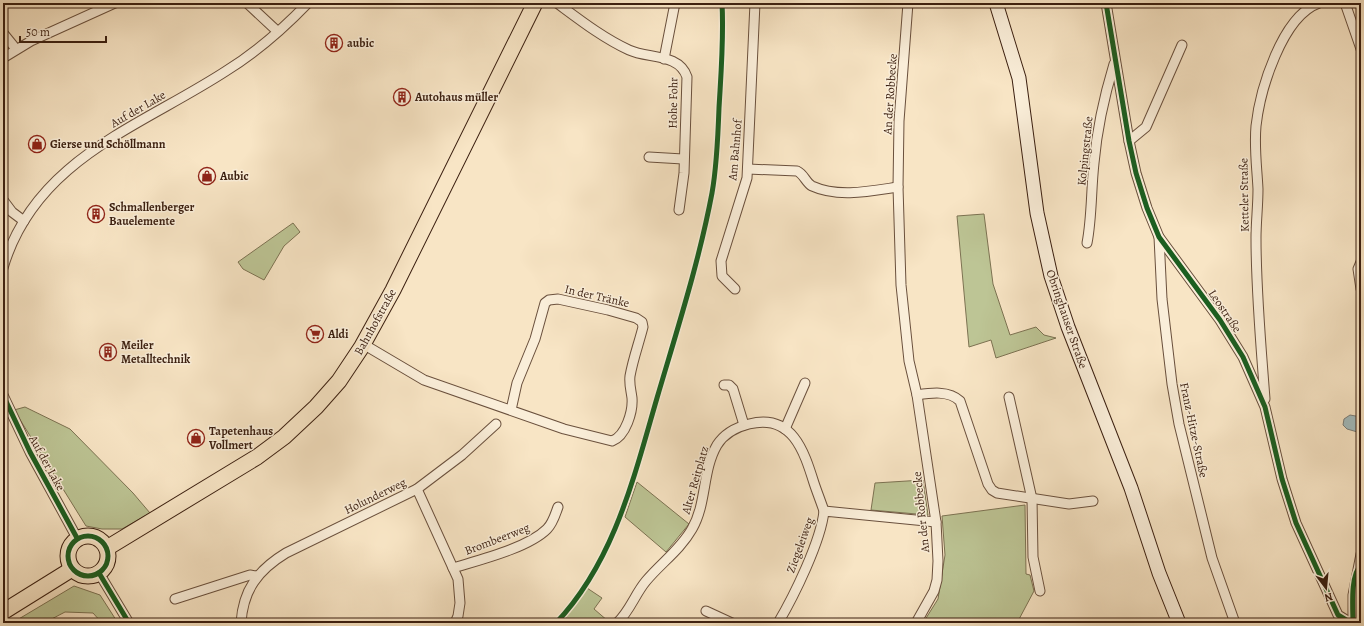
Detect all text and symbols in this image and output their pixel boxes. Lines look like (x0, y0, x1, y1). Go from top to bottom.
scale bar (20, 18, 106, 44)
text: 50 m (26, 24, 50, 40)
building icon: aubic (324, 33, 344, 53)
place label: aubic (347, 35, 374, 51)
street label: An der Robbecke (879, 53, 901, 136)
street label: Hohe Fohr (665, 77, 681, 129)
street label: Auf der Lake (107, 87, 168, 132)
building icon: Autohaus müller (392, 87, 412, 107)
place label: Autohaus müller (414, 89, 498, 105)
street label: Kolpingstraße (1073, 115, 1097, 187)
street label: Am Bahnhof (724, 117, 746, 182)
shop icon: Gierse und Schöllmann (27, 134, 47, 154)
place label: Gierse und Schöllmann (50, 136, 166, 152)
street label: Ketteler Straße (1235, 158, 1253, 232)
shop icon: Aubic (197, 166, 217, 186)
place label: Aubic (219, 168, 249, 184)
place label: Schmallenberger Bauelemente (109, 199, 195, 229)
building icon: Schmallenberger Bauelemente (86, 204, 106, 224)
street label: Obringhauser Straße (1043, 267, 1091, 371)
street label: In der Tränke (563, 281, 631, 311)
street label: Bahnhofstraße (350, 286, 400, 358)
street label: Leostraße (1205, 286, 1245, 336)
supermarket icon: Aldi (305, 324, 325, 344)
place label: Aldi (327, 326, 349, 342)
place label: Meiler Metalltechnik (121, 337, 191, 367)
building icon: Meiler Metalltechnik (98, 342, 118, 362)
street label: Franz-Hitze-Straße (1176, 381, 1212, 479)
place label: Tapetenhaus Vollmert (208, 423, 273, 453)
shop icon: Tapetenhaus Vollmert (186, 428, 206, 448)
street label: Auf der Lake (25, 431, 69, 494)
street label: Alter Reitplatz (677, 444, 712, 517)
street label: An der Robbecke (909, 471, 933, 554)
street label: Holunderweg (341, 474, 409, 518)
street label: Ziegeleiweg (783, 515, 817, 575)
street label: Brombeerweg (462, 519, 532, 559)
north arrow (1306, 568, 1346, 608)
text: N (1323, 589, 1335, 605)

